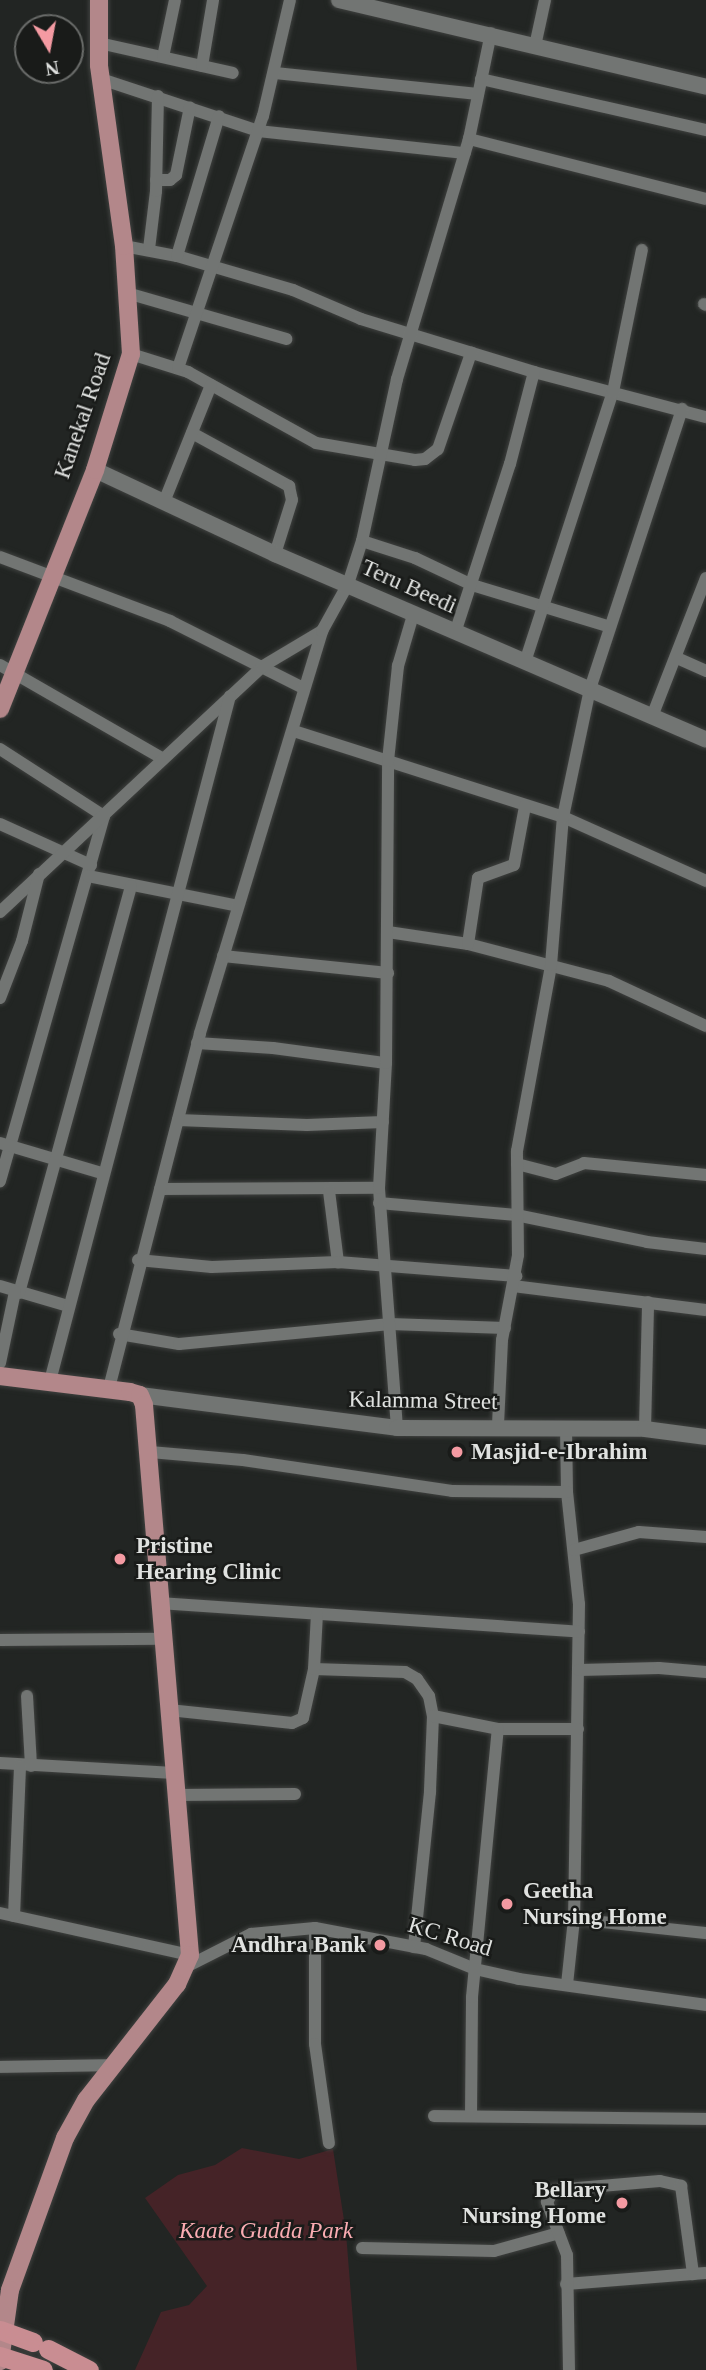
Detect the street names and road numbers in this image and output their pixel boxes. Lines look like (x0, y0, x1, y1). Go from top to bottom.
street label: Kanekal Road (49, 350, 117, 482)
street label: Teru Beedi (357, 554, 461, 620)
street label: Kalamma Street (348, 1386, 498, 1416)
street label: KC Road (405, 1911, 495, 1963)

